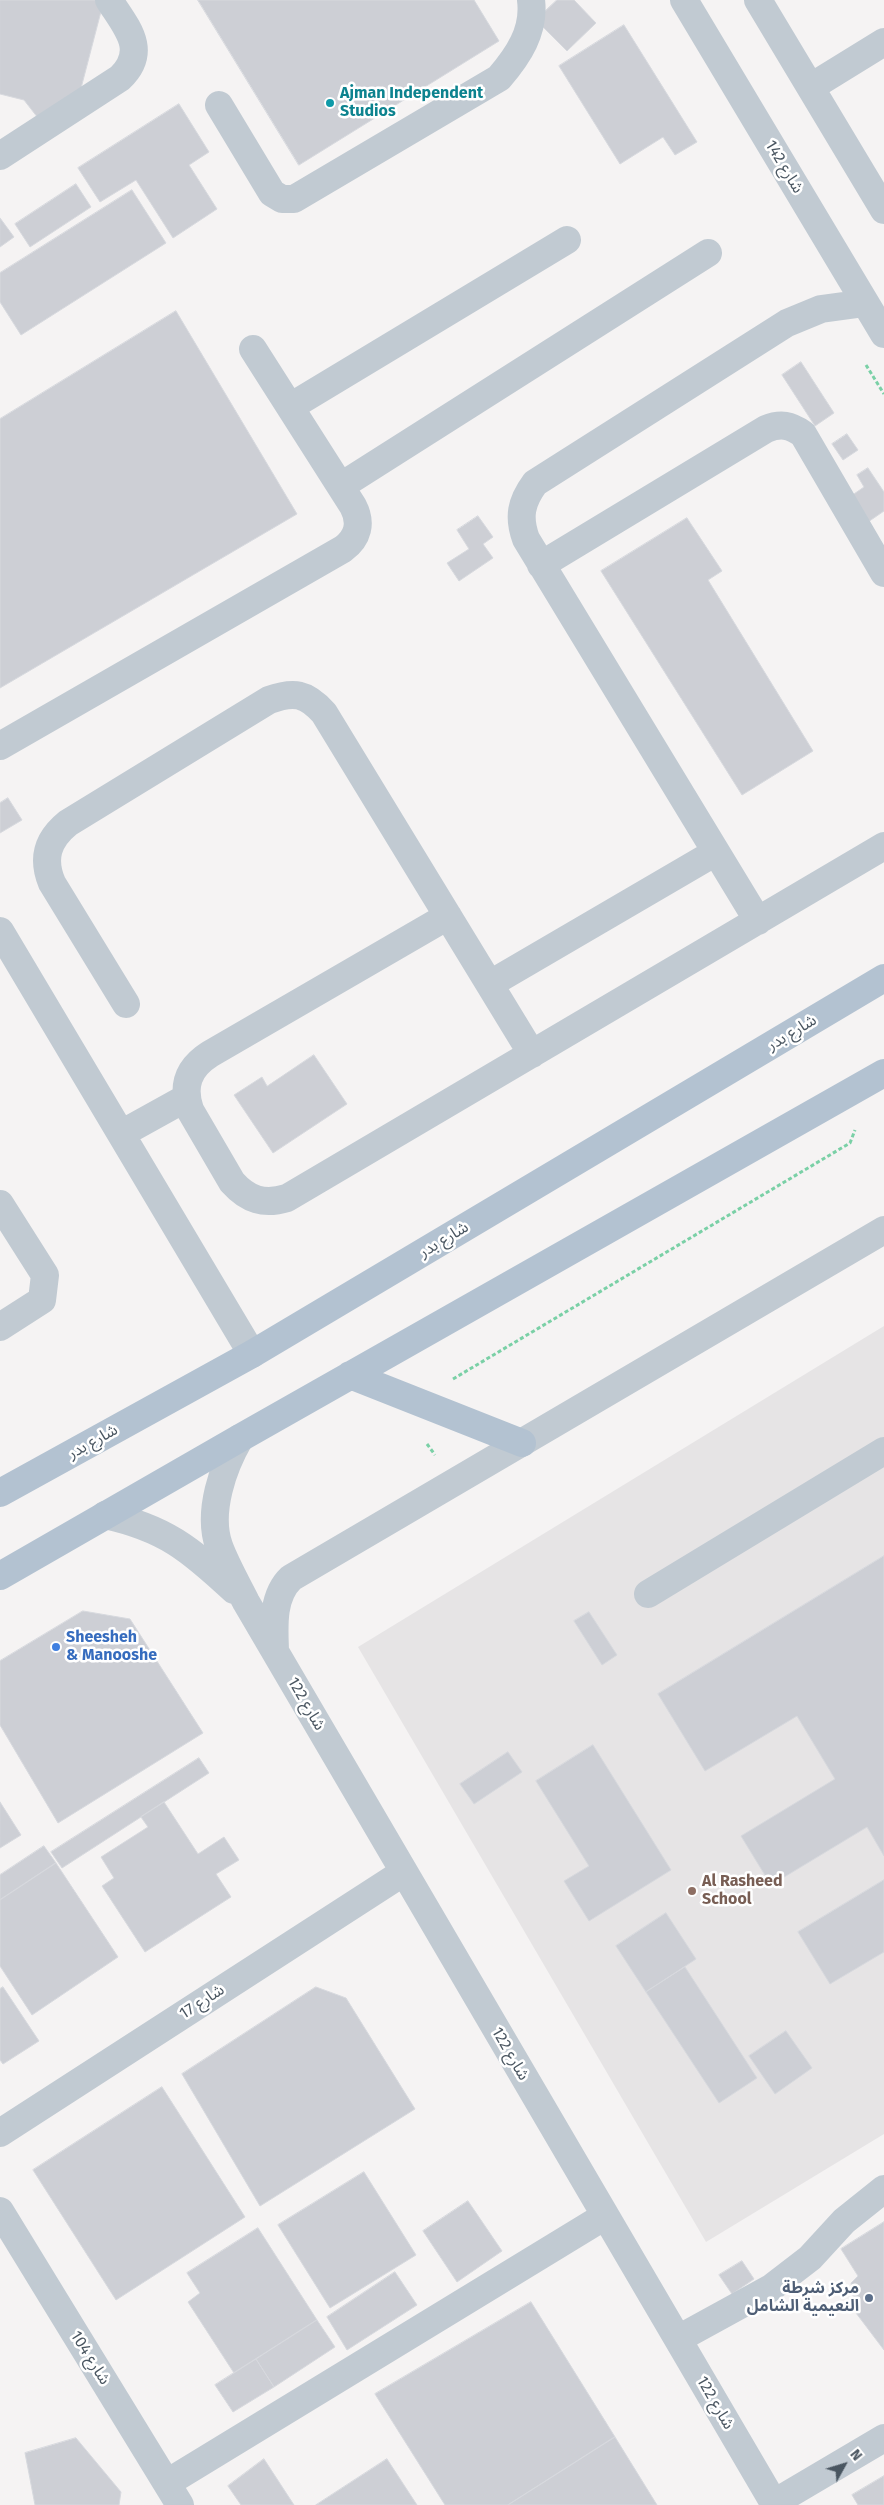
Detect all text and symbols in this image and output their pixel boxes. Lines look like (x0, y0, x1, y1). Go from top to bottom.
place label: Ajman Independent Studios (340, 84, 483, 122)
marker: Ajman Independent Studios (324, 97, 336, 109)
street label: شارع 142 (761, 137, 807, 197)
street label: شارع بدر (764, 1011, 820, 1055)
street label: شارع بدر (416, 1218, 472, 1262)
street label: شارع بدر (65, 1420, 121, 1464)
place label: Sheesheh & Manooshe (66, 1628, 157, 1666)
marker: Sheesheh & Manooshe (50, 1641, 62, 1653)
street label: شارع 122 (283, 1674, 329, 1734)
place label: Al Rasheed School (702, 1872, 783, 1910)
marker: Al Rasheed School (686, 1885, 698, 1897)
street label: شارع 17 (176, 1980, 228, 2024)
street label: شارع 122 (487, 2024, 533, 2084)
place label: مركز شرطة النعيمية الشامل (747, 2279, 859, 2317)
marker: مركز شرطة النعيمية الشامل (863, 2292, 875, 2304)
street label: شارع 104 (66, 2328, 114, 2388)
street label: شارع 122 (692, 2373, 738, 2433)
north arrow (819, 2440, 869, 2490)
text: N (847, 2446, 866, 2464)

